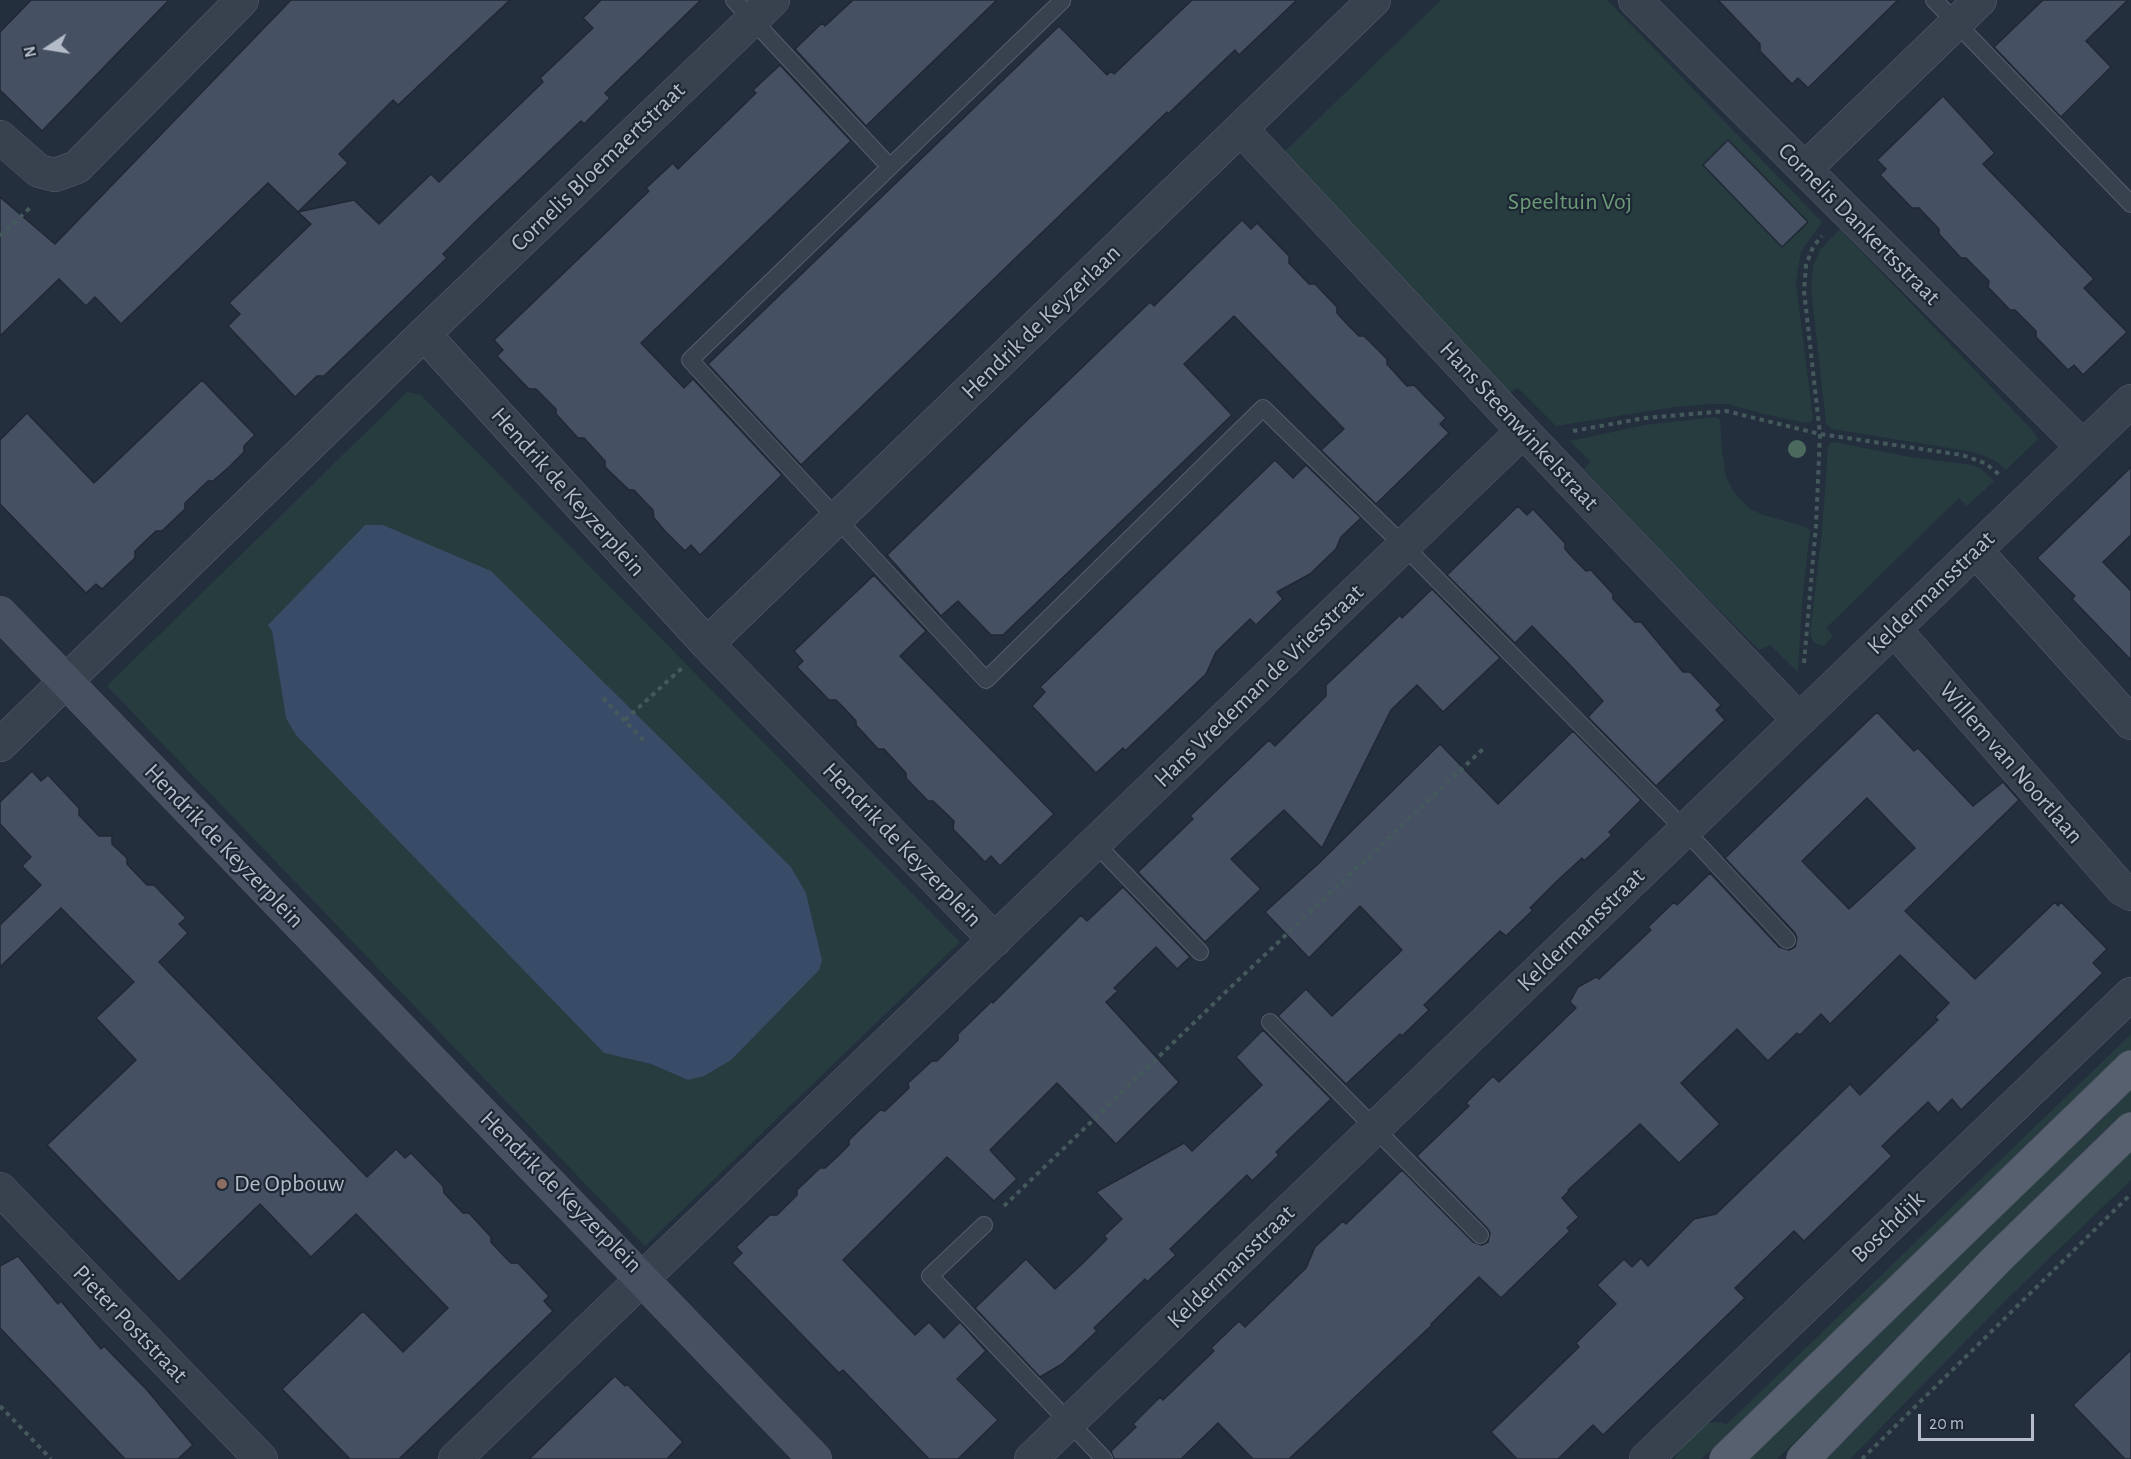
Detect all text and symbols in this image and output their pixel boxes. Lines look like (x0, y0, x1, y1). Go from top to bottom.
north arrow (18, 18, 78, 78)
text: N (21, 45, 39, 59)
street label: Cornelis Bloemaertstraat (505, 76, 691, 258)
street label: Cornelis Dankertsstraat (1772, 137, 1946, 311)
park label: Speeltuin Voj (1508, 188, 1632, 216)
street label: Hendrik de Keyzerlaan (955, 239, 1127, 405)
street label: Hans Steenwinkelstraat (1433, 336, 1605, 516)
street label: Hendrik de Keyzerplein (485, 402, 651, 582)
street label: Keldermansstraat (1861, 525, 2001, 661)
street label: Hans Vredeman de Vriesstraat (1148, 578, 1370, 794)
street label: Willem van Noortlaan (1933, 676, 2089, 850)
street label: Hendrik de Keyzerplein (816, 757, 988, 933)
street label: Hendrik de Keyzerplein (138, 758, 310, 934)
street label: Keldermansstraat (1511, 862, 1651, 998)
street label: Hendrik de Keyzerplein (474, 1105, 648, 1279)
place label: De Opbouw (234, 1170, 344, 1198)
marker: De Opbouw (215, 1177, 229, 1191)
street label: Boschdijk (1845, 1185, 1931, 1269)
street label: Keldermansstraat (1161, 1199, 1301, 1335)
street label: Pieter Poststraat (66, 1259, 194, 1389)
scale bar (1921, 1402, 2036, 1440)
text: 20 m (1929, 1415, 1964, 1433)

